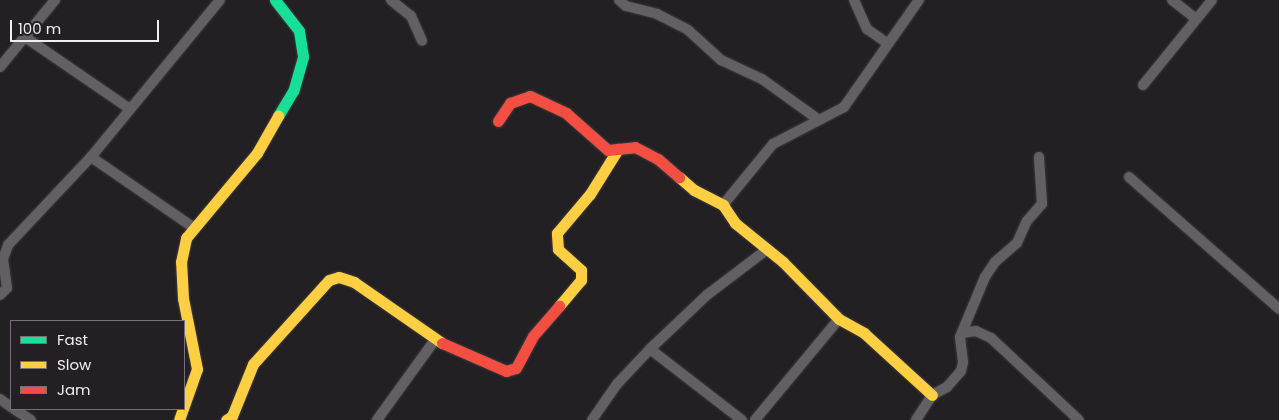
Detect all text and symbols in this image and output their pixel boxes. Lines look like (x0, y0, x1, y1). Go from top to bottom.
scale bar (12, 10, 161, 42)
text: 100 m (18, 18, 61, 39)
legend (10, 320, 185, 410)
text: Fast (57, 329, 88, 350)
text: Slow (57, 354, 91, 375)
text: Jam (57, 379, 91, 400)

